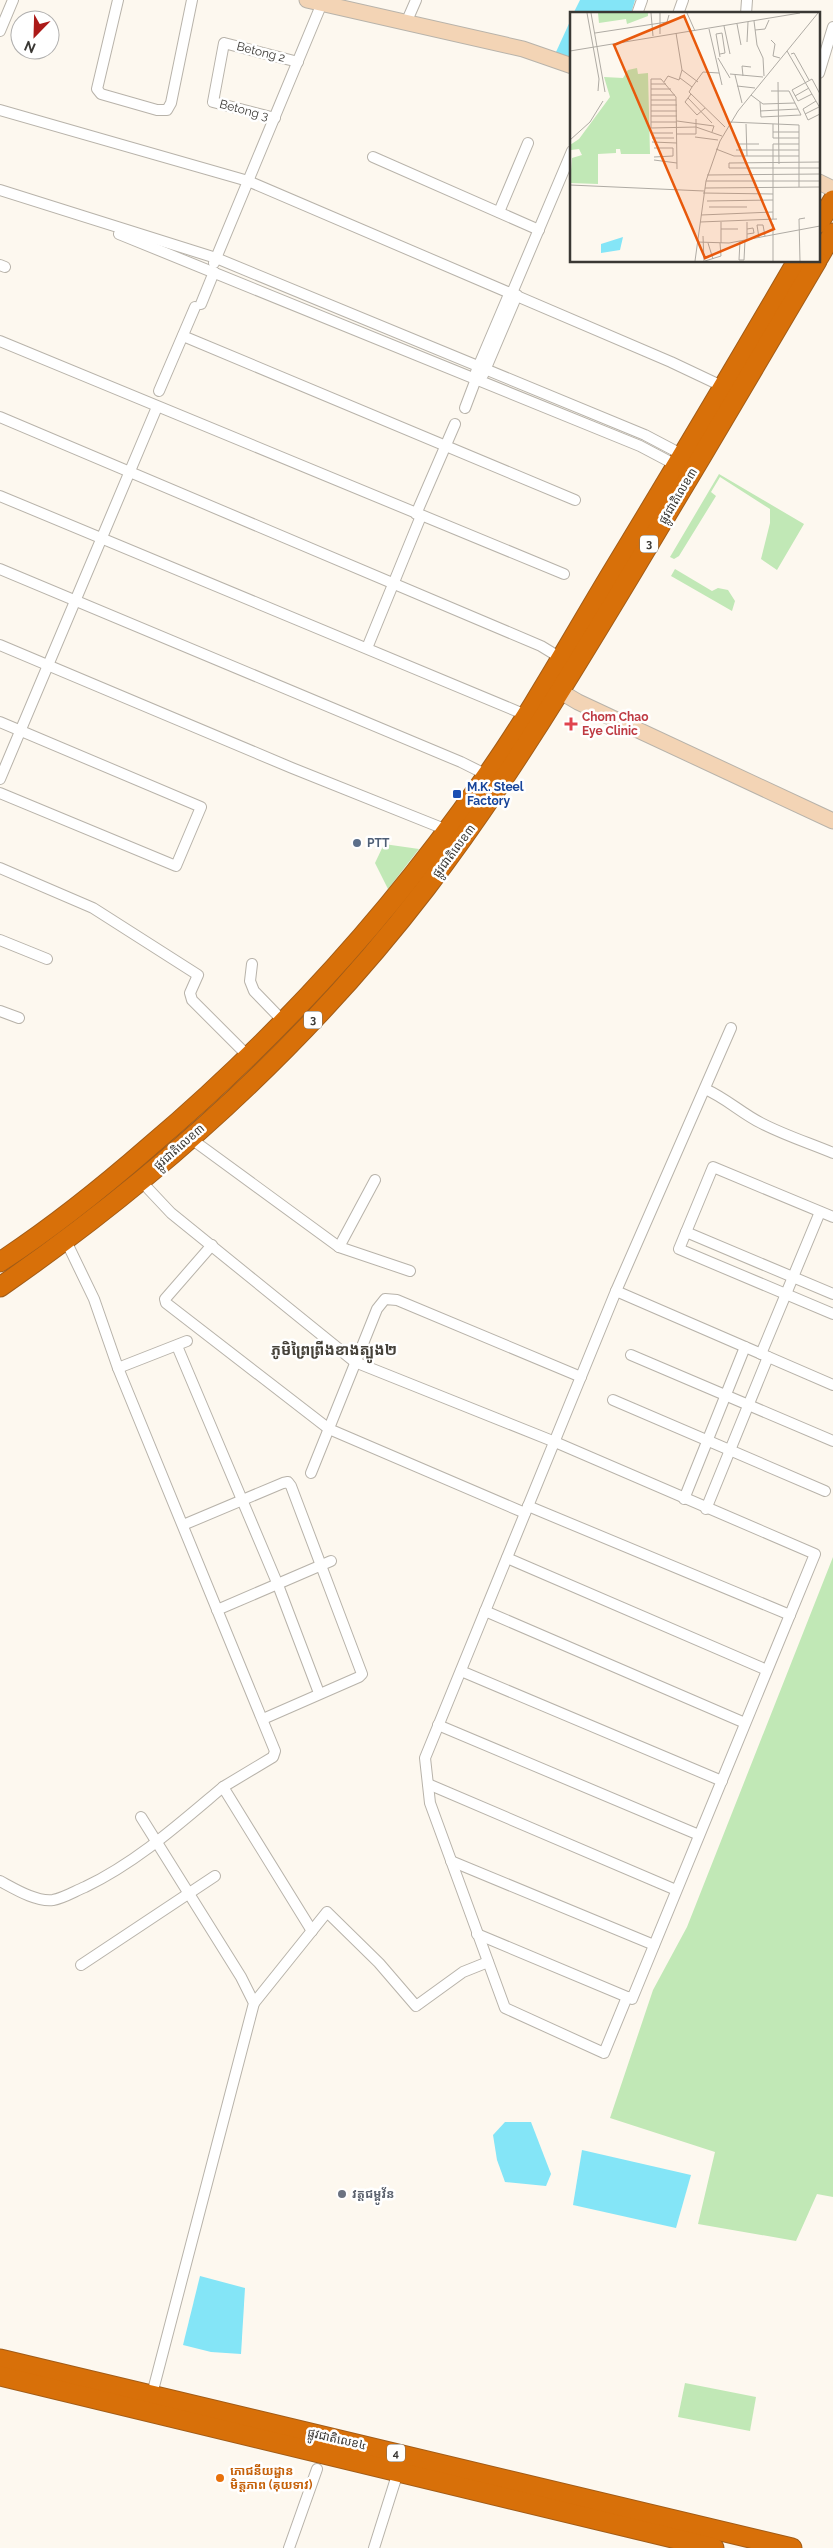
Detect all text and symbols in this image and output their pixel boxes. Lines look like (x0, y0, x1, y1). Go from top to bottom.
north arrow (10, 10, 60, 60)
inset map (570, 12, 820, 262)
text: N (22, 38, 38, 56)
street label: Betong 2 (235, 39, 287, 65)
street label: Betong 3 (218, 97, 270, 123)
street label: ផ្លូវជាតិលេខ៣ (656, 465, 703, 528)
road number: 3 (640, 536, 658, 552)
place label: Chom Chao Eye Clinic (582, 710, 648, 738)
marker: Chom Chao Eye Clinic (564, 717, 578, 731)
place label: M.K. Steel Factory (467, 780, 524, 808)
marker: M.K. Steel Factory (451, 788, 463, 800)
street label: ផ្លូវជាតិលេខ៣ (430, 822, 481, 882)
place label: PTT (367, 836, 390, 850)
marker: PTT (351, 837, 363, 849)
road number: 3 (304, 1012, 322, 1028)
street label: ផ្លូវជាតិលេខ៣ (151, 1121, 210, 1176)
district label: ភូមិព្រៃព្រីងខាងត្បូង២ (271, 1340, 397, 1364)
place label: វត្តជម្ពូវ័ន (352, 2187, 394, 2205)
marker: វត្តជម្ពូវ័ន (336, 2188, 348, 2200)
street label: ផ្លូវជាតិលេខ៤ (305, 2425, 368, 2456)
road number: 4 (387, 2444, 405, 2462)
place label: ភោជនីយដ្ឋាន មិត្តភាព (គុយទាវ) (230, 2463, 313, 2492)
marker: ភោជនីយដ្ឋាន មិត្តភាព (គុយទាវ) (214, 2472, 226, 2484)

